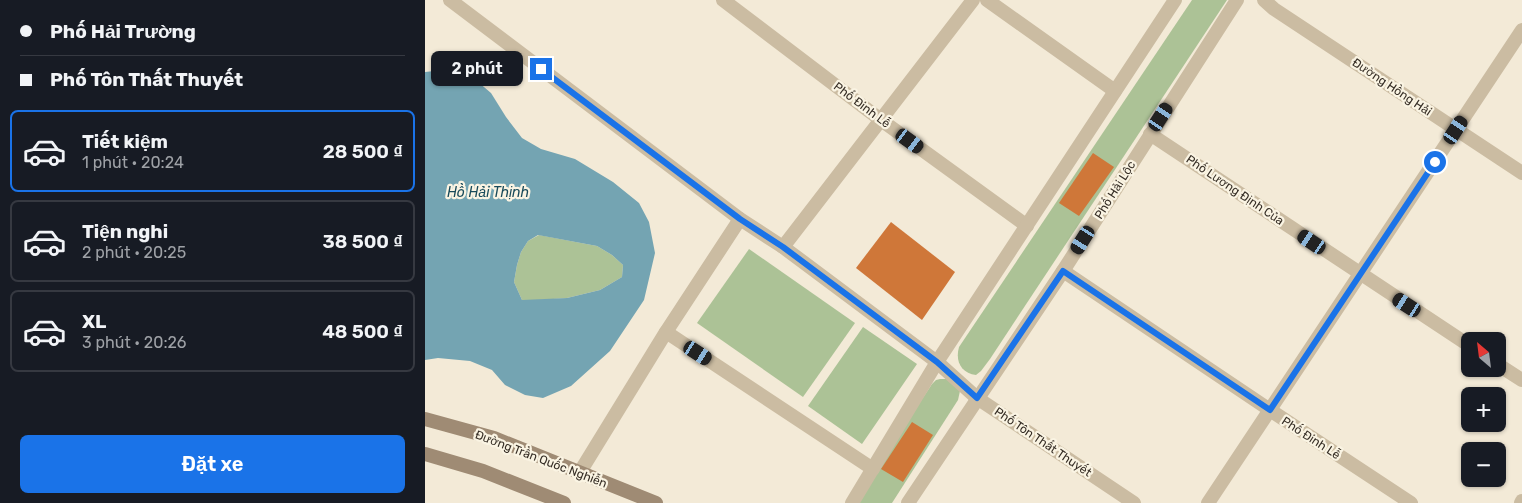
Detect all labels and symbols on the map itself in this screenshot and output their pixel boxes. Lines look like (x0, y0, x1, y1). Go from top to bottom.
callout: 2 phút (431, 52, 523, 86)
street label: Đường Hồng Hải (1350, 55, 1435, 119)
route end (530, 58, 552, 80)
street label: Phố Đinh Lễ (831, 79, 894, 131)
car (1146, 100, 1175, 134)
car (1441, 113, 1470, 147)
car (893, 126, 926, 156)
route start (1424, 151, 1446, 173)
street label: Phố Lương Định Của (1184, 152, 1287, 228)
street label: Phố Hải Lộc (1091, 158, 1139, 222)
water label: Hồ Hải Thịnh (447, 183, 529, 201)
car (1068, 223, 1097, 257)
car (1295, 227, 1328, 257)
car (1390, 291, 1423, 319)
north arrow (1461, 332, 1506, 378)
car (681, 339, 714, 367)
street label: Phố Tôn Thất Thuyết (992, 404, 1095, 480)
street label: Phố Đinh Lễ (1279, 413, 1343, 462)
street label: Đường Trần Quốc Nghiễn (473, 427, 609, 491)

